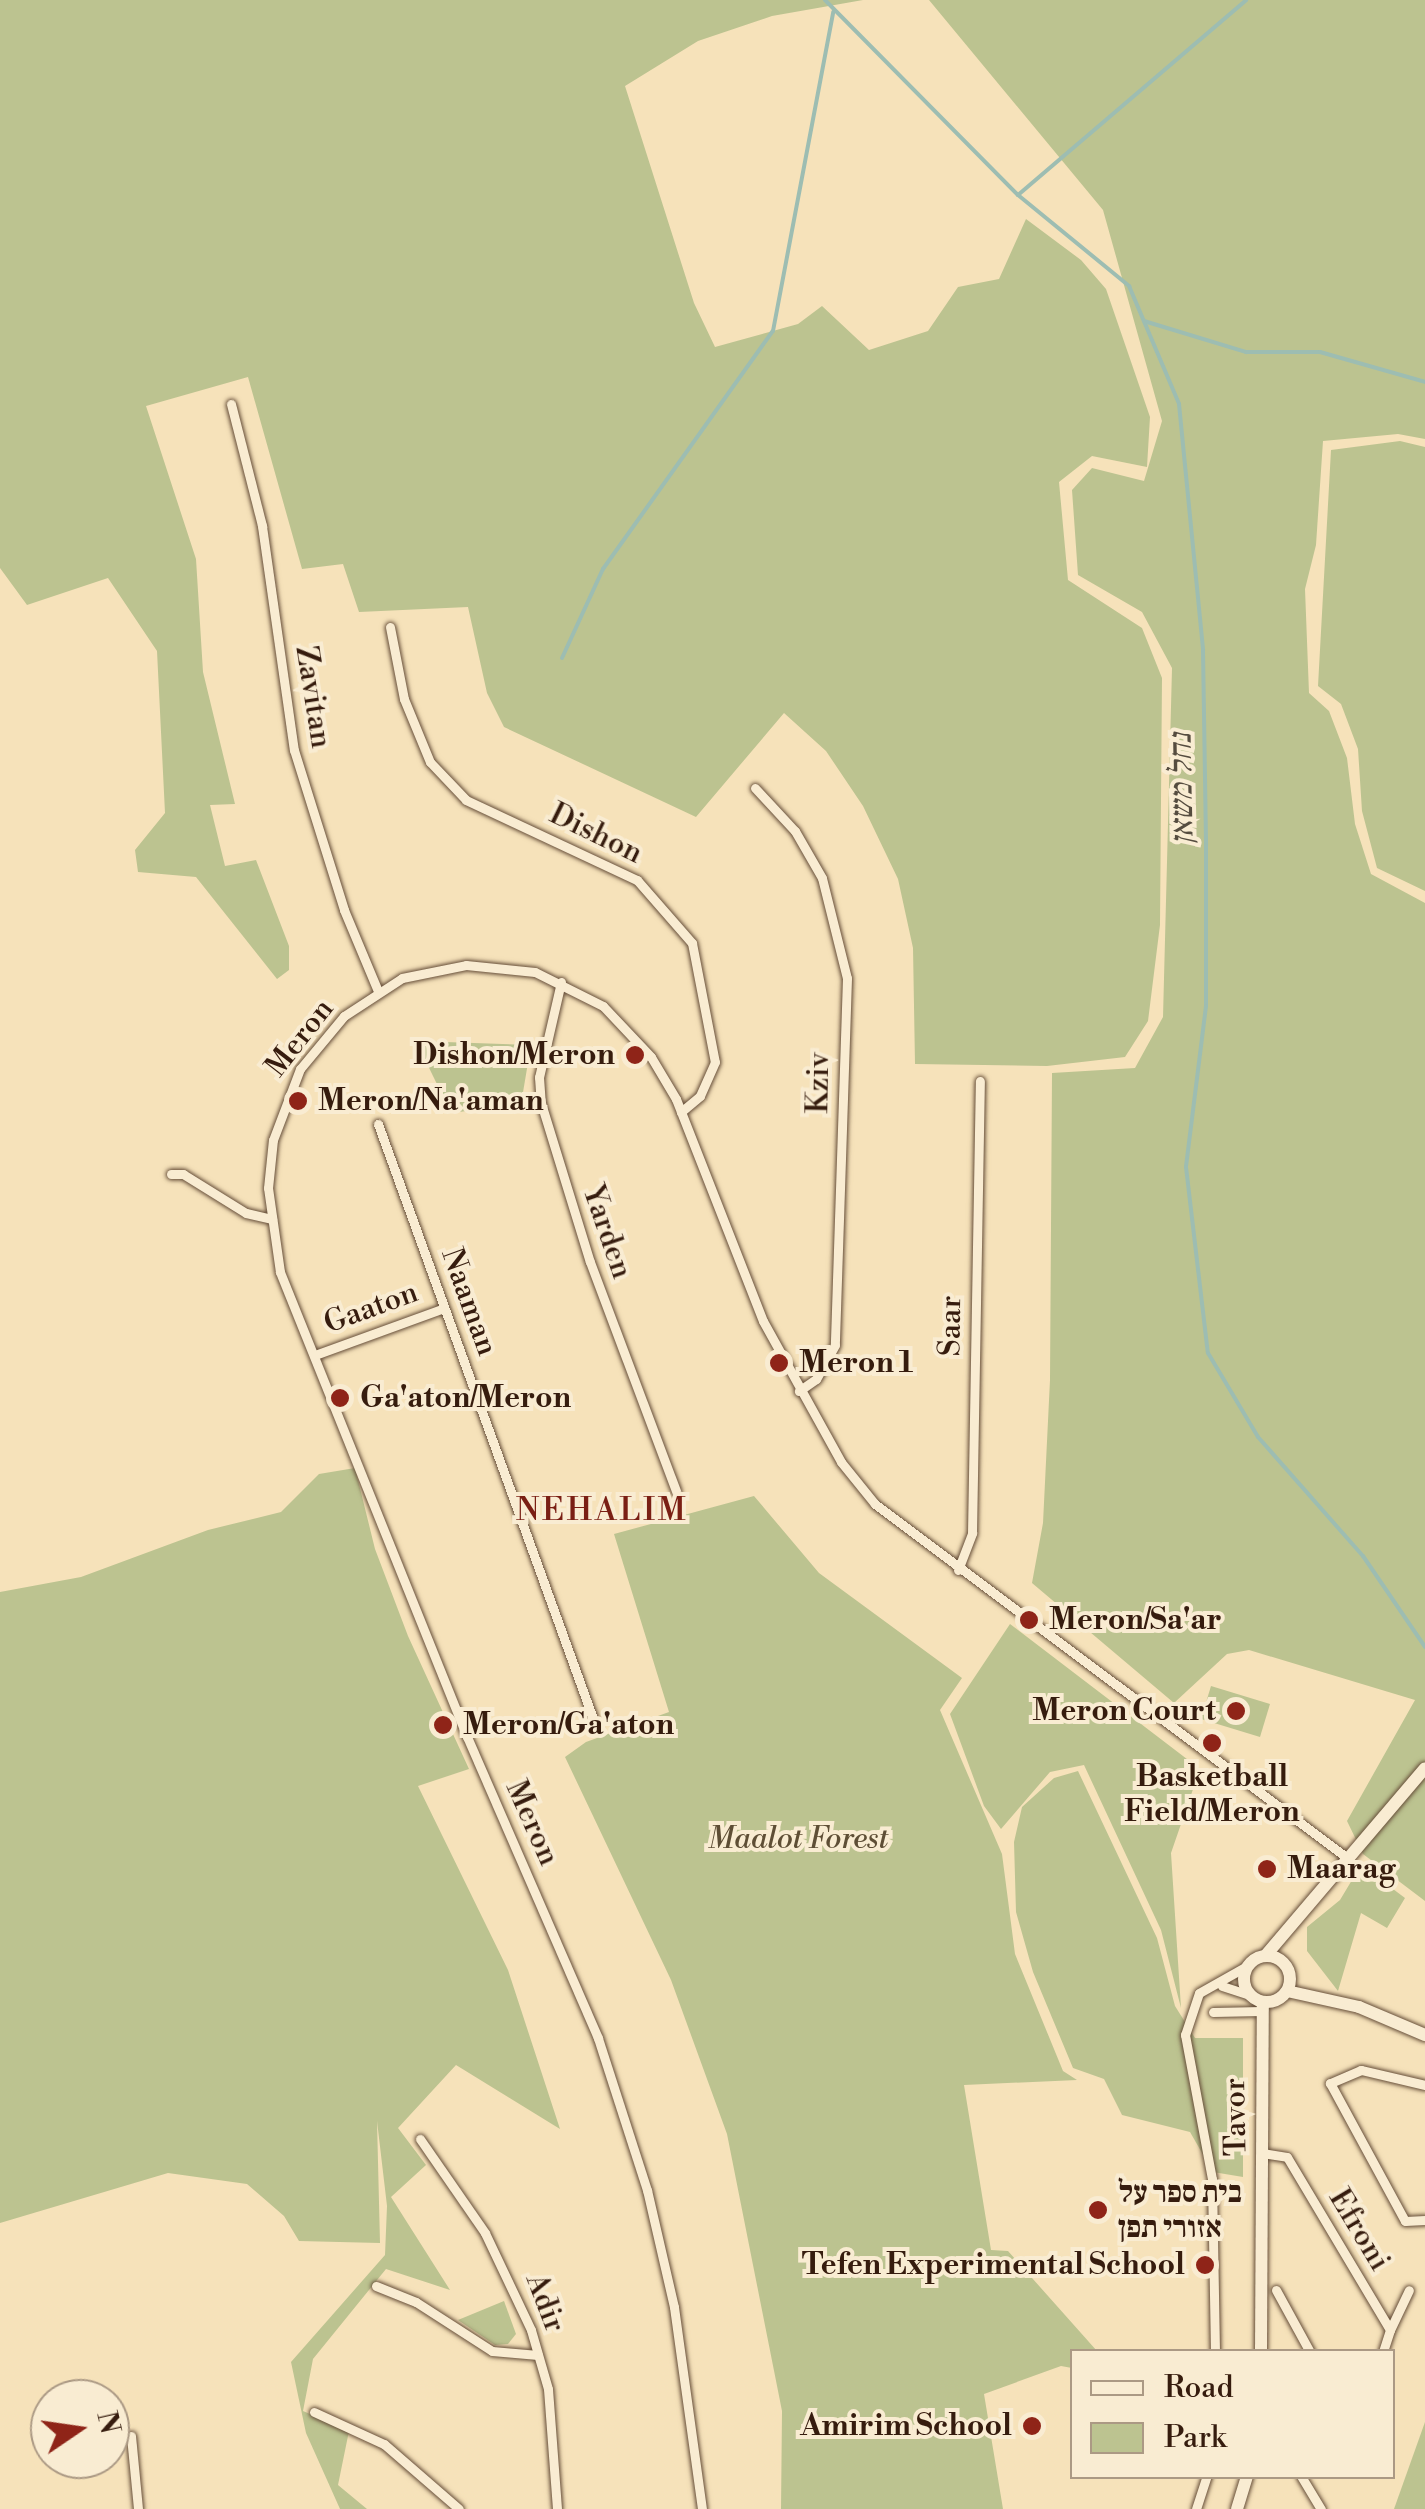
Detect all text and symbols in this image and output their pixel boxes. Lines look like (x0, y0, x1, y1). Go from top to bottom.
street label: Zavitan (287, 643, 339, 751)
water label: נחל משאן (1162, 733, 1202, 845)
street label: Dishon (544, 796, 648, 872)
street label: Meron (258, 992, 342, 1084)
place label: Dishon/Meron (413, 1037, 615, 1073)
marker: Dishon/Meron (624, 1044, 646, 1066)
street label: Kziv (800, 1052, 838, 1114)
place label: Meron/Na'aman (318, 1083, 544, 1119)
marker: Meron/Na'aman (287, 1090, 309, 1112)
street label: Yarden (574, 1181, 640, 1283)
street label: Naaman (433, 1243, 505, 1361)
street label: Gaaton (319, 1274, 423, 1342)
street label: Saar (932, 1295, 970, 1357)
place label: Meron 1 (799, 1345, 913, 1381)
marker: Meron 1 (768, 1352, 790, 1374)
place label: Ga'aton/Meron (360, 1380, 571, 1416)
marker: Ga'aton/Meron (329, 1387, 351, 1409)
district label: NEHALIM (516, 1491, 688, 1529)
place label: Meron/Sa'ar (1049, 1602, 1222, 1638)
marker: Meron/Sa'ar (1018, 1609, 1040, 1631)
place label: Meron Court (1032, 1693, 1216, 1729)
marker: Meron Court (1225, 1700, 1247, 1722)
place label: Meron/Ga'aton (463, 1707, 674, 1743)
marker: Meron/Ga'aton (432, 1714, 454, 1736)
marker: Basketball Field/Meron (1201, 1732, 1223, 1754)
place label: Basketball Field/Meron (1124, 1759, 1300, 1830)
street label: Meron (497, 1775, 567, 1871)
park label: Maalot Forest (708, 1821, 888, 1857)
place label: Maarag (1287, 1851, 1395, 1887)
marker: Maarag (1256, 1858, 1278, 1880)
street label: Tavor (1217, 2078, 1255, 2156)
place label: בית ספר על אזורי תפן (1118, 2175, 1242, 2246)
street label: Efroni (1321, 2183, 1397, 2277)
marker: בית ספר על אזורי תפן (1087, 2199, 1109, 2221)
place label: Tefen Experimental School (802, 2247, 1185, 2283)
marker: Tefen Experimental School (1194, 2254, 1216, 2276)
street label: Adir (517, 2269, 573, 2337)
legend (1070, 2349, 1395, 2479)
text: Road (1164, 2369, 1234, 2407)
north arrow (30, 2379, 130, 2479)
text: N (88, 2408, 127, 2437)
place label: Amirim School (800, 2408, 1012, 2444)
marker: Amirim School (1021, 2415, 1043, 2437)
text: Park (1164, 2419, 1226, 2457)

